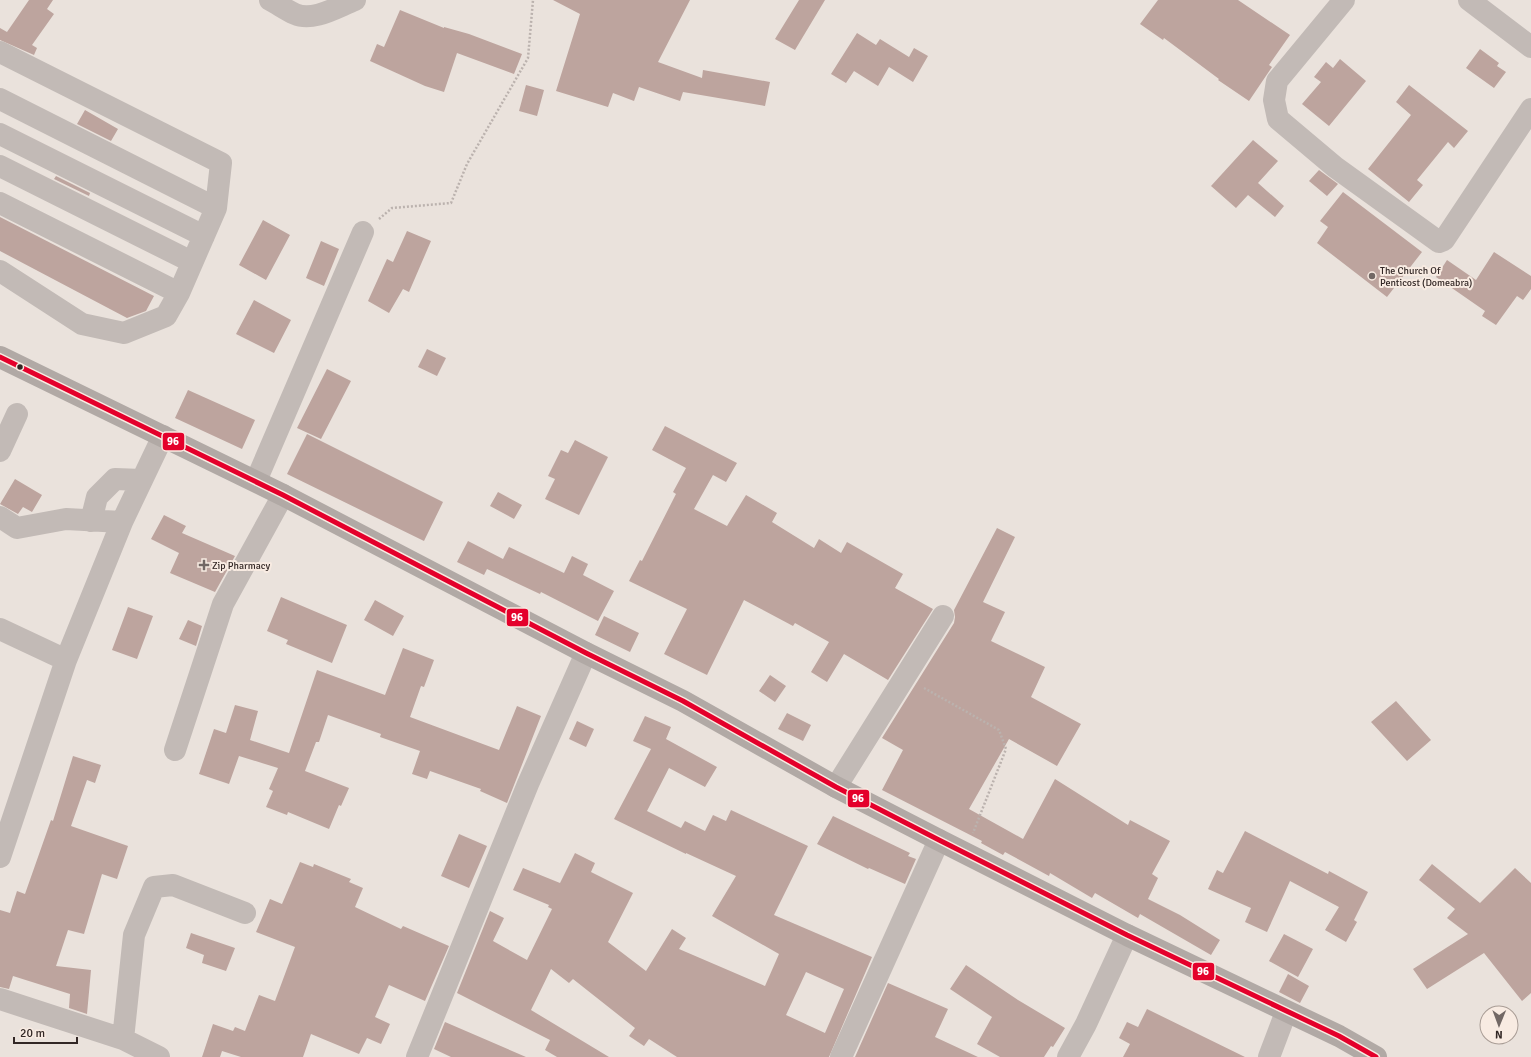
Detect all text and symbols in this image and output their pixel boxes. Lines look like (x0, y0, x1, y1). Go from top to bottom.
place label: The Church Of Penticost (Domeabra) (1380, 265, 1472, 289)
marker: The Church Of Penticost (Domeabra) (1367, 271, 1377, 281)
unlabelled marker (15, 362, 25, 372)
line badge: 96 (162, 432, 185, 451)
text: 96 (167, 435, 179, 448)
marker: Zip Pharmacy (199, 560, 209, 570)
place label: Zip Pharmacy (212, 560, 270, 572)
line badge: 96 (506, 608, 529, 627)
text: 96 (511, 611, 523, 624)
line badge: 96 (847, 789, 870, 808)
text: 96 (852, 792, 864, 805)
line badge: 96 (1192, 962, 1215, 981)
text: 96 (1197, 965, 1209, 978)
north arrow (1479, 1005, 1519, 1045)
scale bar (14, 1019, 77, 1045)
text: 20 m (20, 1026, 45, 1041)
text: N (1495, 1028, 1503, 1041)

